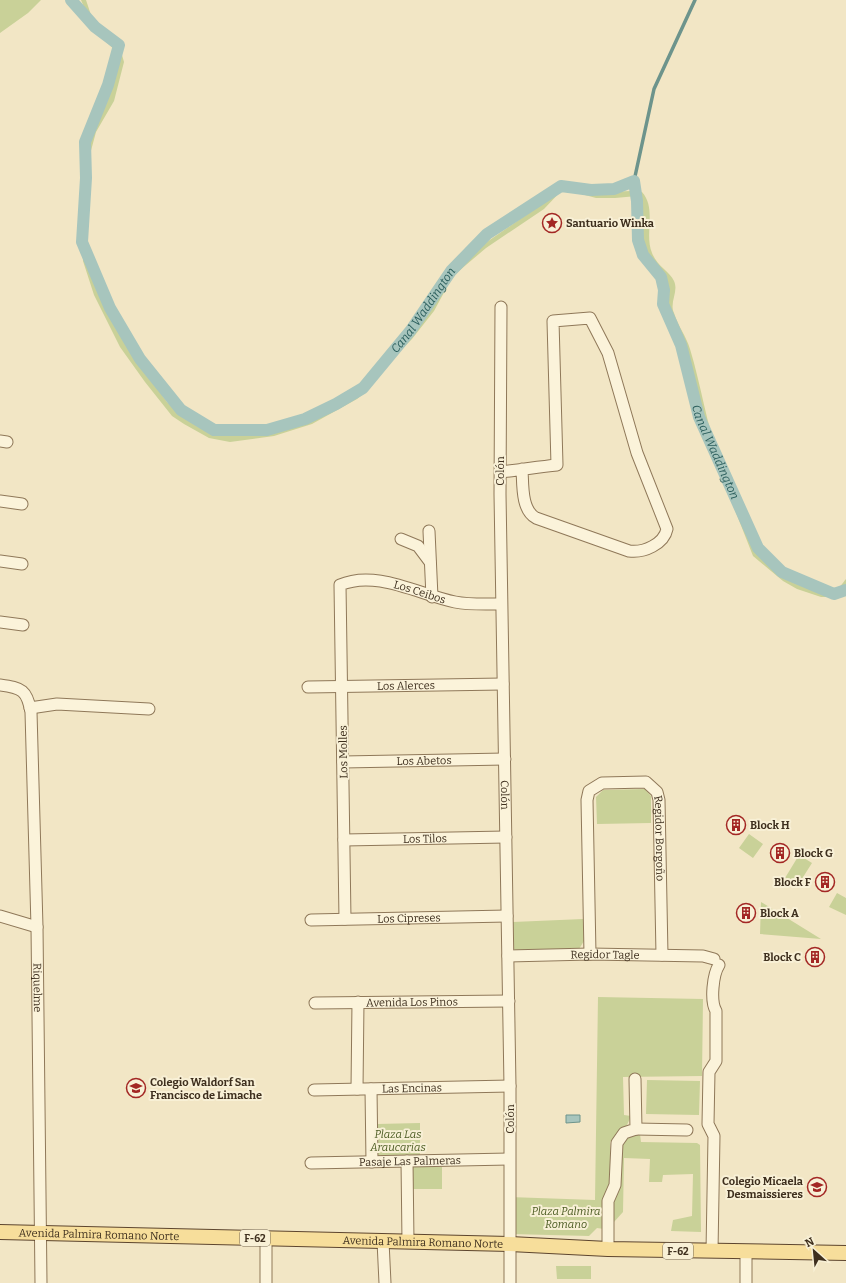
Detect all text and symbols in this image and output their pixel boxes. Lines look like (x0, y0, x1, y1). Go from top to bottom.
place icon: Santuario Winka (541, 212, 563, 234)
place label: Santuario Winka (566, 217, 655, 230)
water label: Canal Waddington (388, 265, 458, 356)
water label: Canal Waddington (689, 403, 742, 501)
street label: Colón (494, 456, 507, 486)
street label: Los Ceibos (392, 578, 447, 606)
street label: Los Alerces (377, 679, 435, 693)
street label: Los Molles (337, 725, 350, 779)
street label: Los Abetos (396, 754, 452, 768)
street label: Colón (498, 780, 511, 810)
street label: Regidor Borgoño (651, 794, 667, 881)
building icon: Block H (725, 814, 747, 836)
place label: Block H (750, 819, 790, 832)
street label: Los Tilos (403, 832, 447, 846)
building icon: Block G (769, 842, 791, 864)
place label: Block G (794, 847, 833, 860)
building icon: Block F (814, 871, 836, 893)
place label: Block F (774, 876, 811, 889)
building icon: Block A (735, 902, 757, 924)
place label: Block A (760, 907, 799, 920)
street label: Los Cipreses (377, 911, 441, 926)
building icon: Block C (804, 946, 826, 968)
street label: Regidor Tagle (570, 948, 640, 962)
place label: Block C (763, 951, 801, 964)
street label: Riquelme (30, 963, 44, 1012)
street label: Avenida Los Pinos (366, 996, 458, 1009)
place label: Colegio Waldorf San Francisco de Limache (150, 1076, 262, 1102)
school or university icon: Colegio Waldorf San Francisco de Limache (125, 1077, 147, 1099)
street label: Las Encinas (382, 1081, 442, 1096)
street label: Colón (504, 1104, 517, 1134)
park label: Plaza Las Araucarias (369, 1128, 426, 1154)
street label: Pasaje Las Palmeras (359, 1154, 461, 1169)
place label: Colegio Micaela Desmaissieres (722, 1175, 804, 1201)
school or university icon: Colegio Micaela Desmaissieres (806, 1176, 828, 1198)
park label: Plaza Palmira Romano (532, 1205, 600, 1231)
street label: Avenida Palmira Romano Norte (18, 1226, 179, 1243)
road number: F-62 (240, 1230, 270, 1246)
north arrow (794, 1231, 834, 1271)
street label: Avenida Palmira Romano Norte (342, 1234, 503, 1251)
text: N (803, 1235, 817, 1250)
road number: F-62 (663, 1243, 693, 1259)

